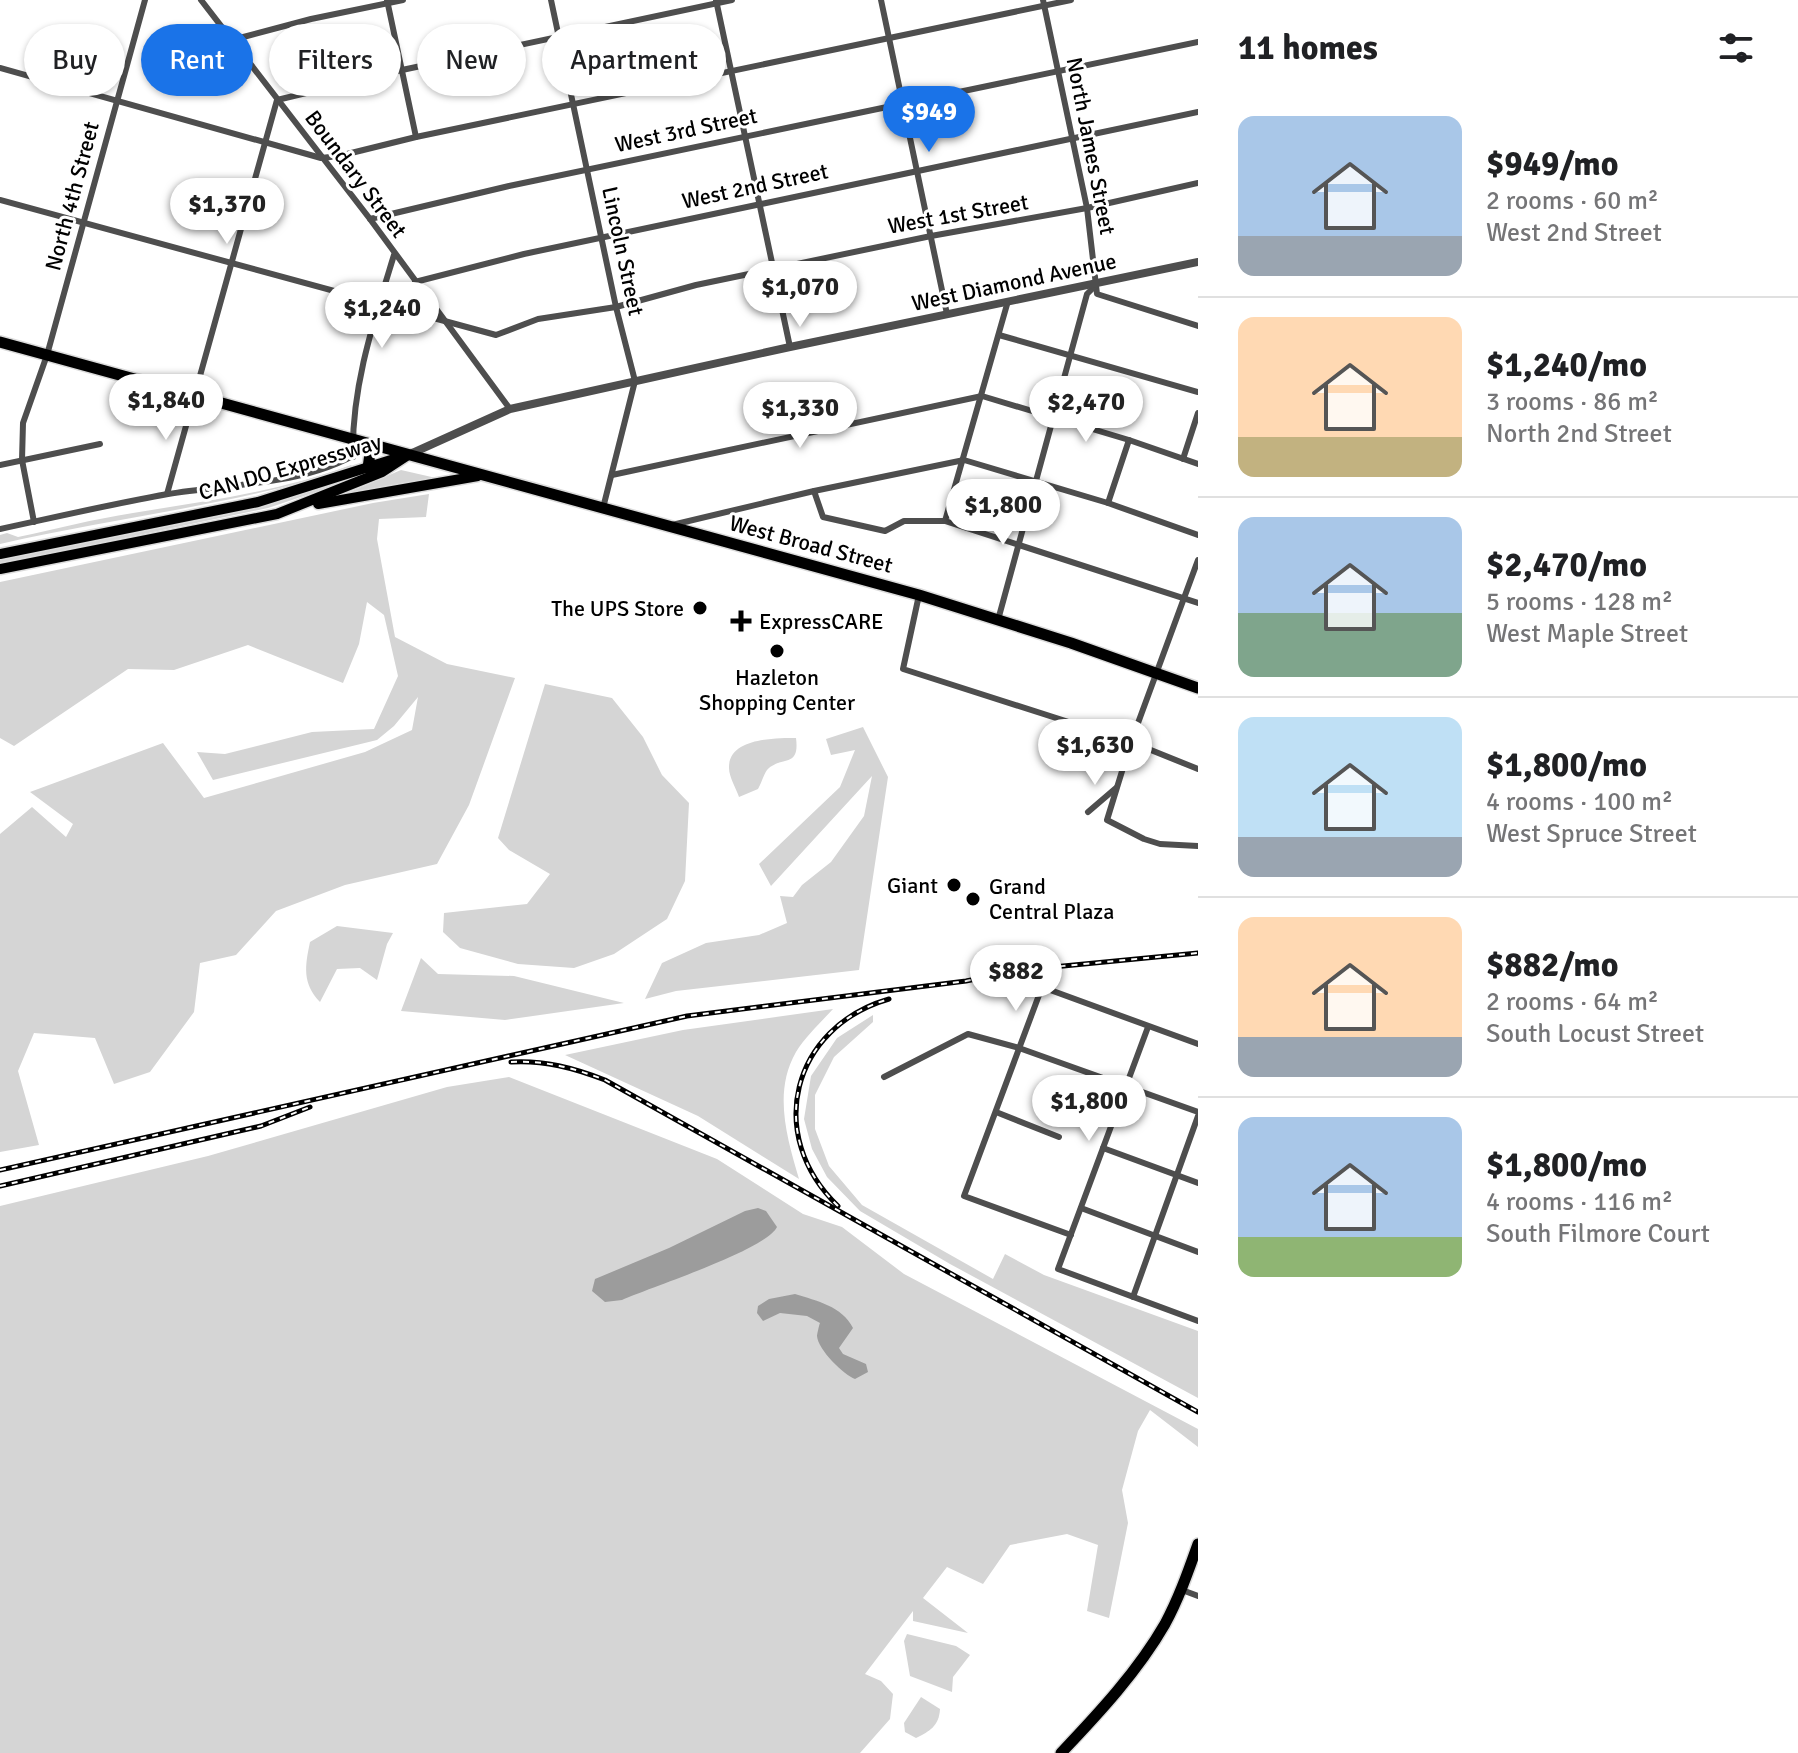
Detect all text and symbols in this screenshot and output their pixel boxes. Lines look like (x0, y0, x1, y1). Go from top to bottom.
chip: Buy (24, 24, 125, 96)
chip: Rent (141, 24, 253, 96)
chip: Filters (269, 24, 401, 96)
chip: New (417, 24, 526, 96)
chip: Apartment (542, 24, 726, 96)
icon: filters (1714, 26, 1758, 70)
text: 11 homes (1238, 27, 1378, 69)
street label: North James Street (1061, 55, 1122, 237)
pin: $949 (882, 86, 976, 154)
text: $949 (901, 96, 957, 128)
street label: West 3rd Street (612, 102, 760, 158)
street label: Boundary Street (299, 105, 413, 243)
street label: North 4th Street (39, 118, 105, 273)
text: $949/mo (1486, 143, 1619, 185)
icon: home (1302, 148, 1398, 244)
street label: West 2nd Street (679, 157, 831, 215)
pin: $1,370 (162, 178, 292, 246)
street label: Lincoln Street (596, 184, 650, 318)
text: 2 rooms · 60 m² (1486, 185, 1659, 217)
text: $1,370 (188, 188, 266, 220)
street label: West 1st Street (886, 188, 1031, 240)
text: West 2nd Street (1486, 217, 1662, 249)
street label: West Diamond Avenue (909, 247, 1119, 317)
pin: $1,070 (735, 261, 865, 329)
text: $1,070 (761, 271, 839, 303)
pin: $1,240 (317, 282, 447, 350)
text: $1,240 (343, 292, 421, 324)
text: $1,240/mo (1486, 344, 1647, 386)
icon: home (1302, 349, 1398, 445)
pin: $1,840 (101, 374, 231, 442)
pin: $2,470 (1021, 376, 1151, 444)
pin: $1,330 (735, 382, 865, 450)
text: $1,840 (127, 384, 205, 416)
text: $2,470 (1047, 386, 1125, 418)
text: 3 rooms · 86 m² (1486, 386, 1659, 418)
text: $1,330 (761, 392, 839, 424)
text: North 2nd Street (1486, 418, 1672, 450)
street label: CAN DO Expressway (195, 428, 385, 506)
pin: $1,800 (938, 479, 1068, 547)
text: $1,800 (964, 489, 1042, 521)
street label: West Broad Street (726, 509, 896, 579)
text: $2,470/mo (1486, 544, 1647, 586)
icon: home (1302, 549, 1398, 645)
text: 5 rooms · 128 m² (1486, 586, 1673, 618)
place label: The UPS Store (551, 595, 684, 622)
marker: The UPS Store (691, 599, 709, 617)
place label: ExpressCARE (759, 608, 884, 635)
marker: ExpressCARE (730, 610, 752, 632)
text: West Maple Street (1486, 618, 1688, 650)
marker: Hazleton Shopping Center (768, 642, 786, 660)
place label: Hazleton Shopping Center (699, 664, 855, 716)
pin: $1,630 (1030, 719, 1160, 787)
text: $1,630 (1056, 729, 1134, 761)
text: $1,800/mo (1486, 744, 1647, 786)
icon: home (1302, 749, 1398, 845)
text: 4 rooms · 100 m² (1486, 786, 1673, 818)
text: West Spruce Street (1486, 818, 1697, 850)
place label: Giant (887, 872, 938, 899)
place label: Grand Central Plaza (989, 873, 1114, 925)
marker: Giant (945, 876, 963, 894)
marker: Grand Central Plaza (964, 890, 982, 908)
text: $882/mo (1486, 944, 1619, 986)
pin: $882 (969, 945, 1063, 1013)
icon: home (1302, 949, 1398, 1045)
text: $882 (988, 955, 1044, 987)
text: 2 rooms · 64 m² (1486, 986, 1659, 1018)
text: South Locust Street (1486, 1018, 1704, 1050)
pin: $1,800 (1024, 1075, 1154, 1143)
text: $1,800 (1050, 1085, 1128, 1117)
text: $1,800/mo (1486, 1144, 1647, 1186)
icon: home (1302, 1149, 1398, 1245)
text: 4 rooms · 116 m² (1486, 1186, 1673, 1218)
text: South Filmore Court (1486, 1218, 1710, 1250)

